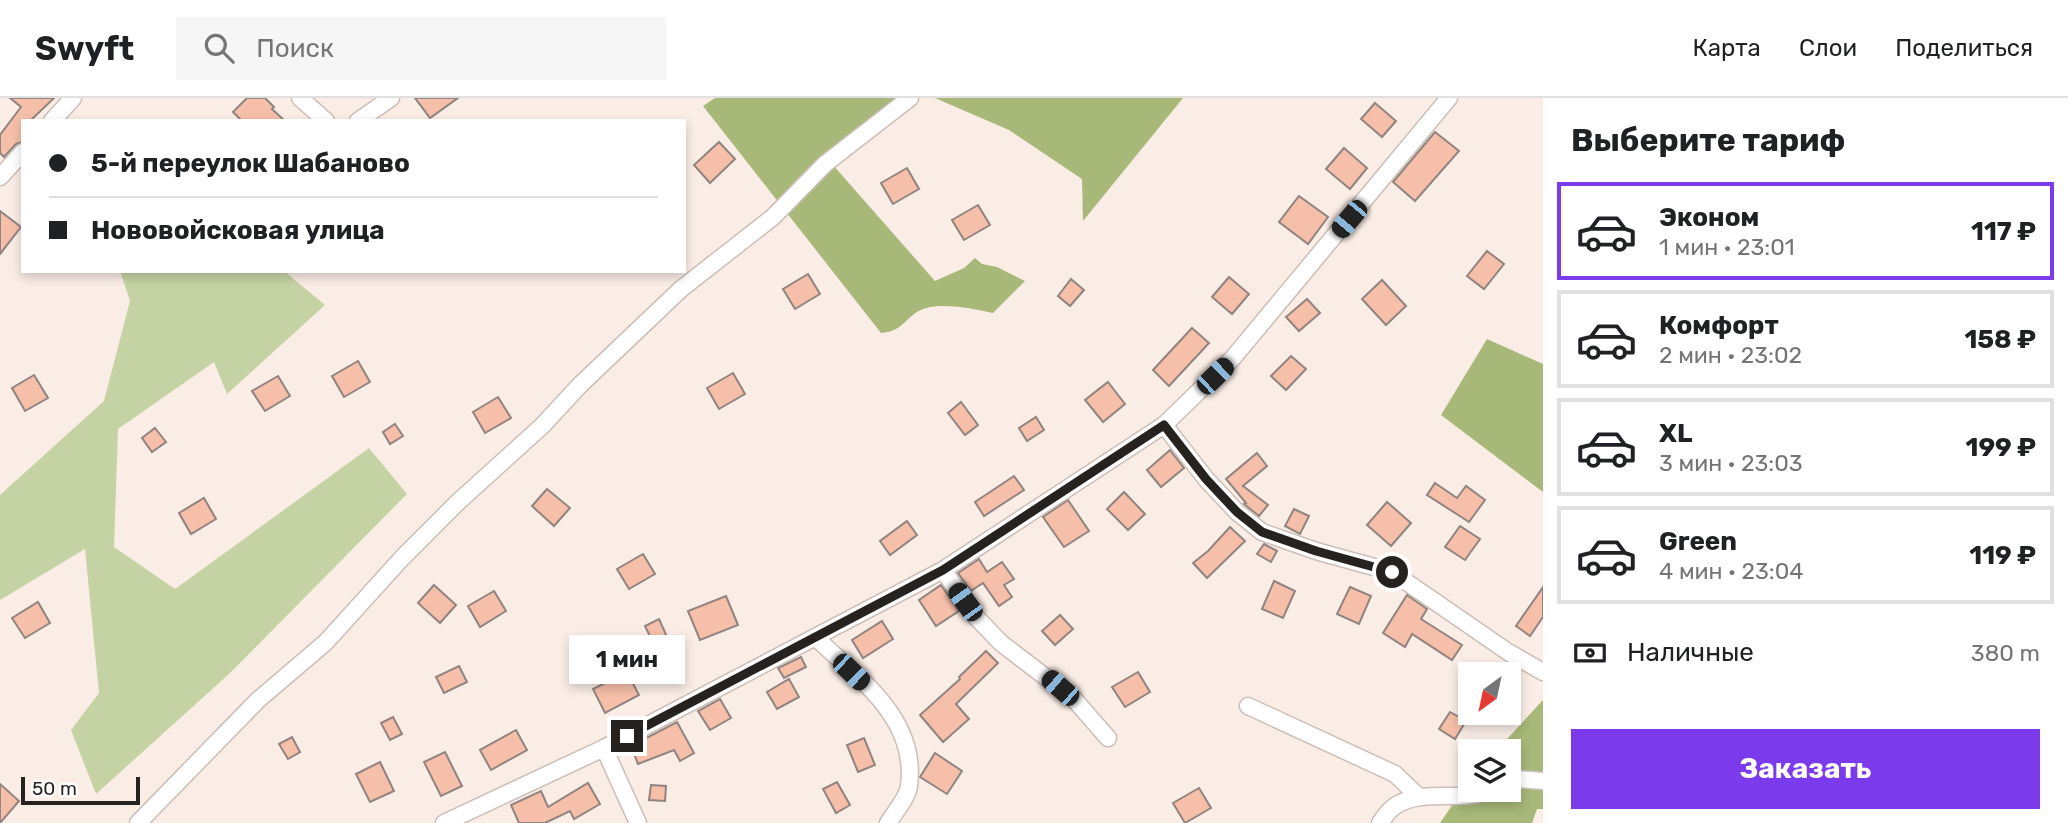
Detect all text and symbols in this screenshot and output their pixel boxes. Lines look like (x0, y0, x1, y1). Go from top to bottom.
search box (176, 17, 666, 80)
text: Swyft (35, 29, 134, 68)
icon: search (200, 29, 238, 67)
text: Поиск (256, 33, 334, 64)
text: Карта (1692, 34, 1761, 62)
text: Слои (1799, 34, 1857, 62)
text: Поделиться (1895, 34, 2033, 62)
text: Выберите тариф (1571, 121, 1845, 159)
text: 5-й переулок Шабаново (91, 148, 410, 179)
car (1328, 196, 1371, 242)
icon: car (1575, 200, 1638, 263)
text: Эконом (1659, 202, 1759, 233)
text: Нововойсковая улица (91, 215, 385, 246)
text: 117 ₽ (1971, 216, 2036, 247)
text: 1 мин · 23:01 (1659, 233, 1795, 261)
icon: car (1575, 308, 1638, 371)
text: Комфорт (1659, 310, 1779, 341)
text: 158 ₽ (1964, 324, 2036, 355)
text: 2 мин · 23:02 (1659, 341, 1802, 369)
car (1193, 354, 1238, 398)
icon: car (1575, 416, 1638, 479)
text: XL (1659, 418, 1692, 449)
text: 199 ₽ (1965, 432, 2036, 463)
text: 3 мин · 23:03 (1659, 449, 1803, 477)
icon: car (1575, 524, 1638, 587)
text: Green (1659, 526, 1737, 557)
text: 119 ₽ (1969, 540, 2036, 571)
route start (1376, 556, 1408, 588)
text: 4 мин · 23:04 (1659, 557, 1804, 585)
car (945, 579, 986, 625)
callout: 1 мин (569, 634, 685, 684)
icon: cash (1571, 634, 1609, 672)
text: Наличные (1627, 637, 1754, 668)
text: 380 m (1971, 639, 2040, 667)
text: 1 мин (596, 645, 658, 673)
car (829, 650, 874, 694)
north arrow (1458, 662, 1521, 724)
map controls (1458, 662, 1521, 802)
car (1038, 666, 1083, 710)
route end (611, 720, 643, 752)
button: Заказать (1571, 729, 2040, 809)
button: layers (1458, 739, 1521, 802)
scale bar (21, 774, 140, 806)
text: 50 m (32, 777, 77, 800)

